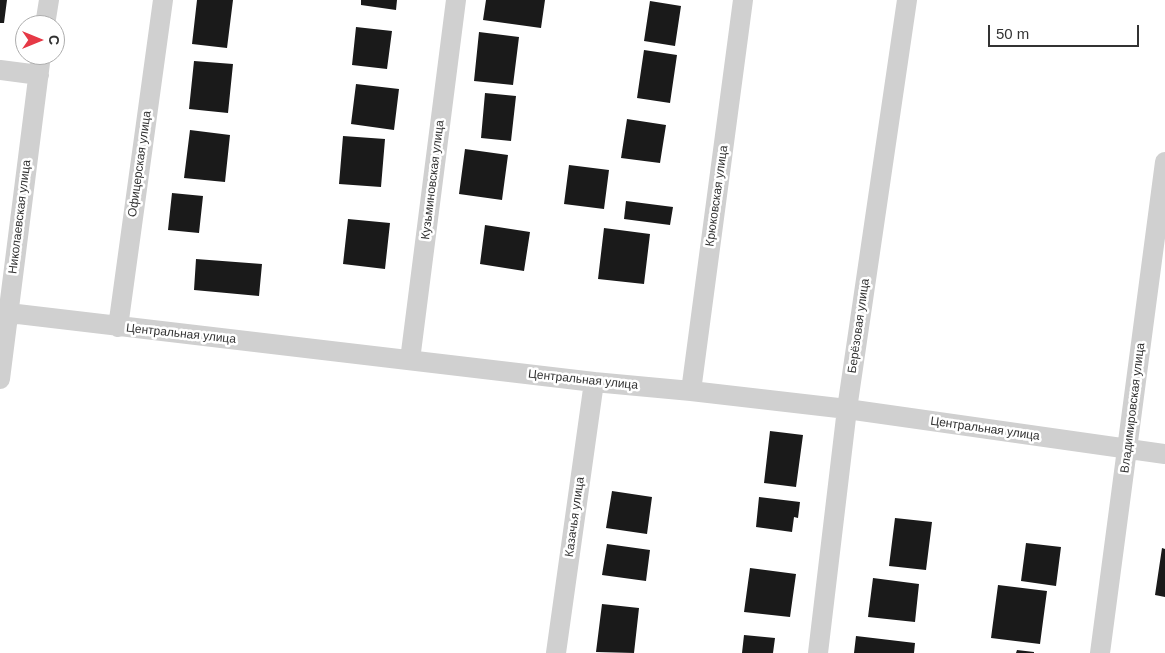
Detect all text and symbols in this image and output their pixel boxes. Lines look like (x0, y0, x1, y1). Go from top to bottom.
north arrow (15, 15, 65, 65)
scale bar (990, 15, 1141, 47)
text: 50 m (996, 25, 1029, 42)
text: С (46, 35, 62, 45)
street label: Офицерская улица (125, 110, 155, 218)
street label: Кузьминовская улица (419, 119, 447, 241)
street label: Крюковская улица (703, 145, 731, 247)
street label: Николаевская улица (6, 159, 34, 275)
street label: Берёзовая улица (845, 278, 873, 374)
street label: Центральная улица (125, 321, 237, 347)
street label: Владимировская улица (1118, 342, 1148, 474)
street label: Центральная улица (527, 367, 639, 393)
street label: Центральная улица (929, 414, 1041, 444)
street label: Казачья улица (562, 476, 588, 558)

